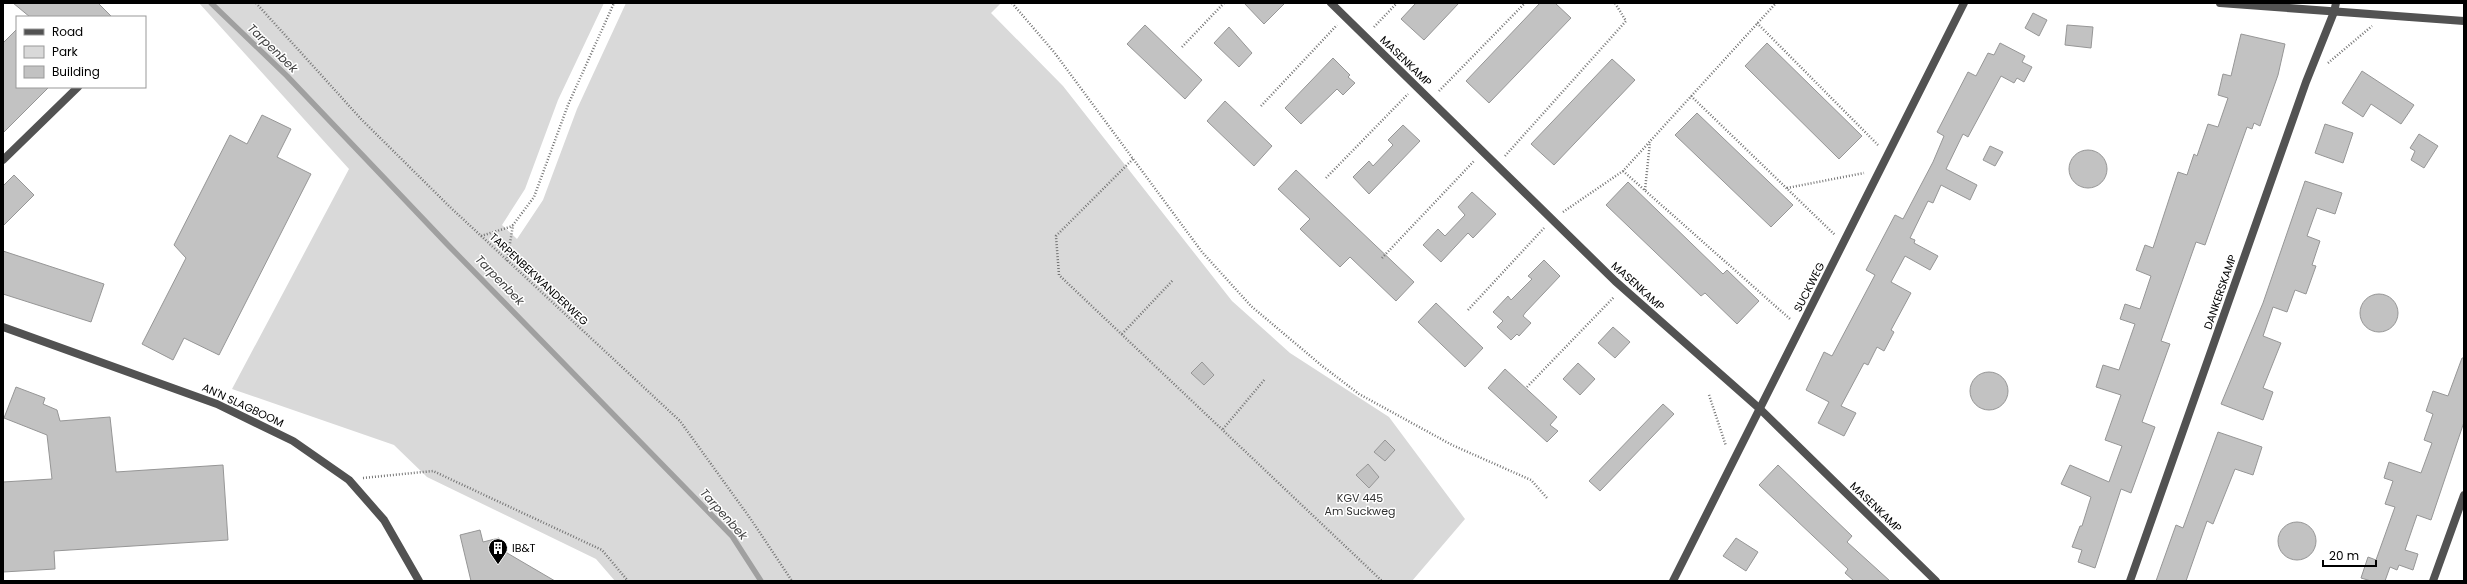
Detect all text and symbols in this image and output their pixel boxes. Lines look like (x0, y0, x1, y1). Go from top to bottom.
legend (16, 16, 146, 88)
water label: Tarpenbek (244, 20, 303, 77)
text: Road (52, 23, 83, 40)
street label: MASENKAMP (1377, 32, 1435, 90)
text: Park (52, 43, 79, 60)
text: Building (52, 63, 100, 80)
street label: TARPENBEKWANDERWEG (486, 229, 592, 329)
water label: Tarpenbek (472, 251, 529, 310)
street label: DANKERSKAMP (2200, 252, 2240, 332)
street label: MASENKAMP (1608, 258, 1668, 314)
street label: SUCKWEG (1790, 259, 1829, 315)
street label: AN'N SLAGBOOM (200, 379, 286, 431)
street label: MASENKAMP (1847, 478, 1905, 536)
water label: Tarpenbek (696, 485, 752, 544)
park label: KGV 445 Am Suckweg (1325, 490, 1395, 519)
building icon: IB&T (487, 537, 509, 565)
place label: IB&T (512, 540, 536, 556)
scale bar (2323, 542, 2376, 568)
text: 20 m (2329, 547, 2359, 564)

